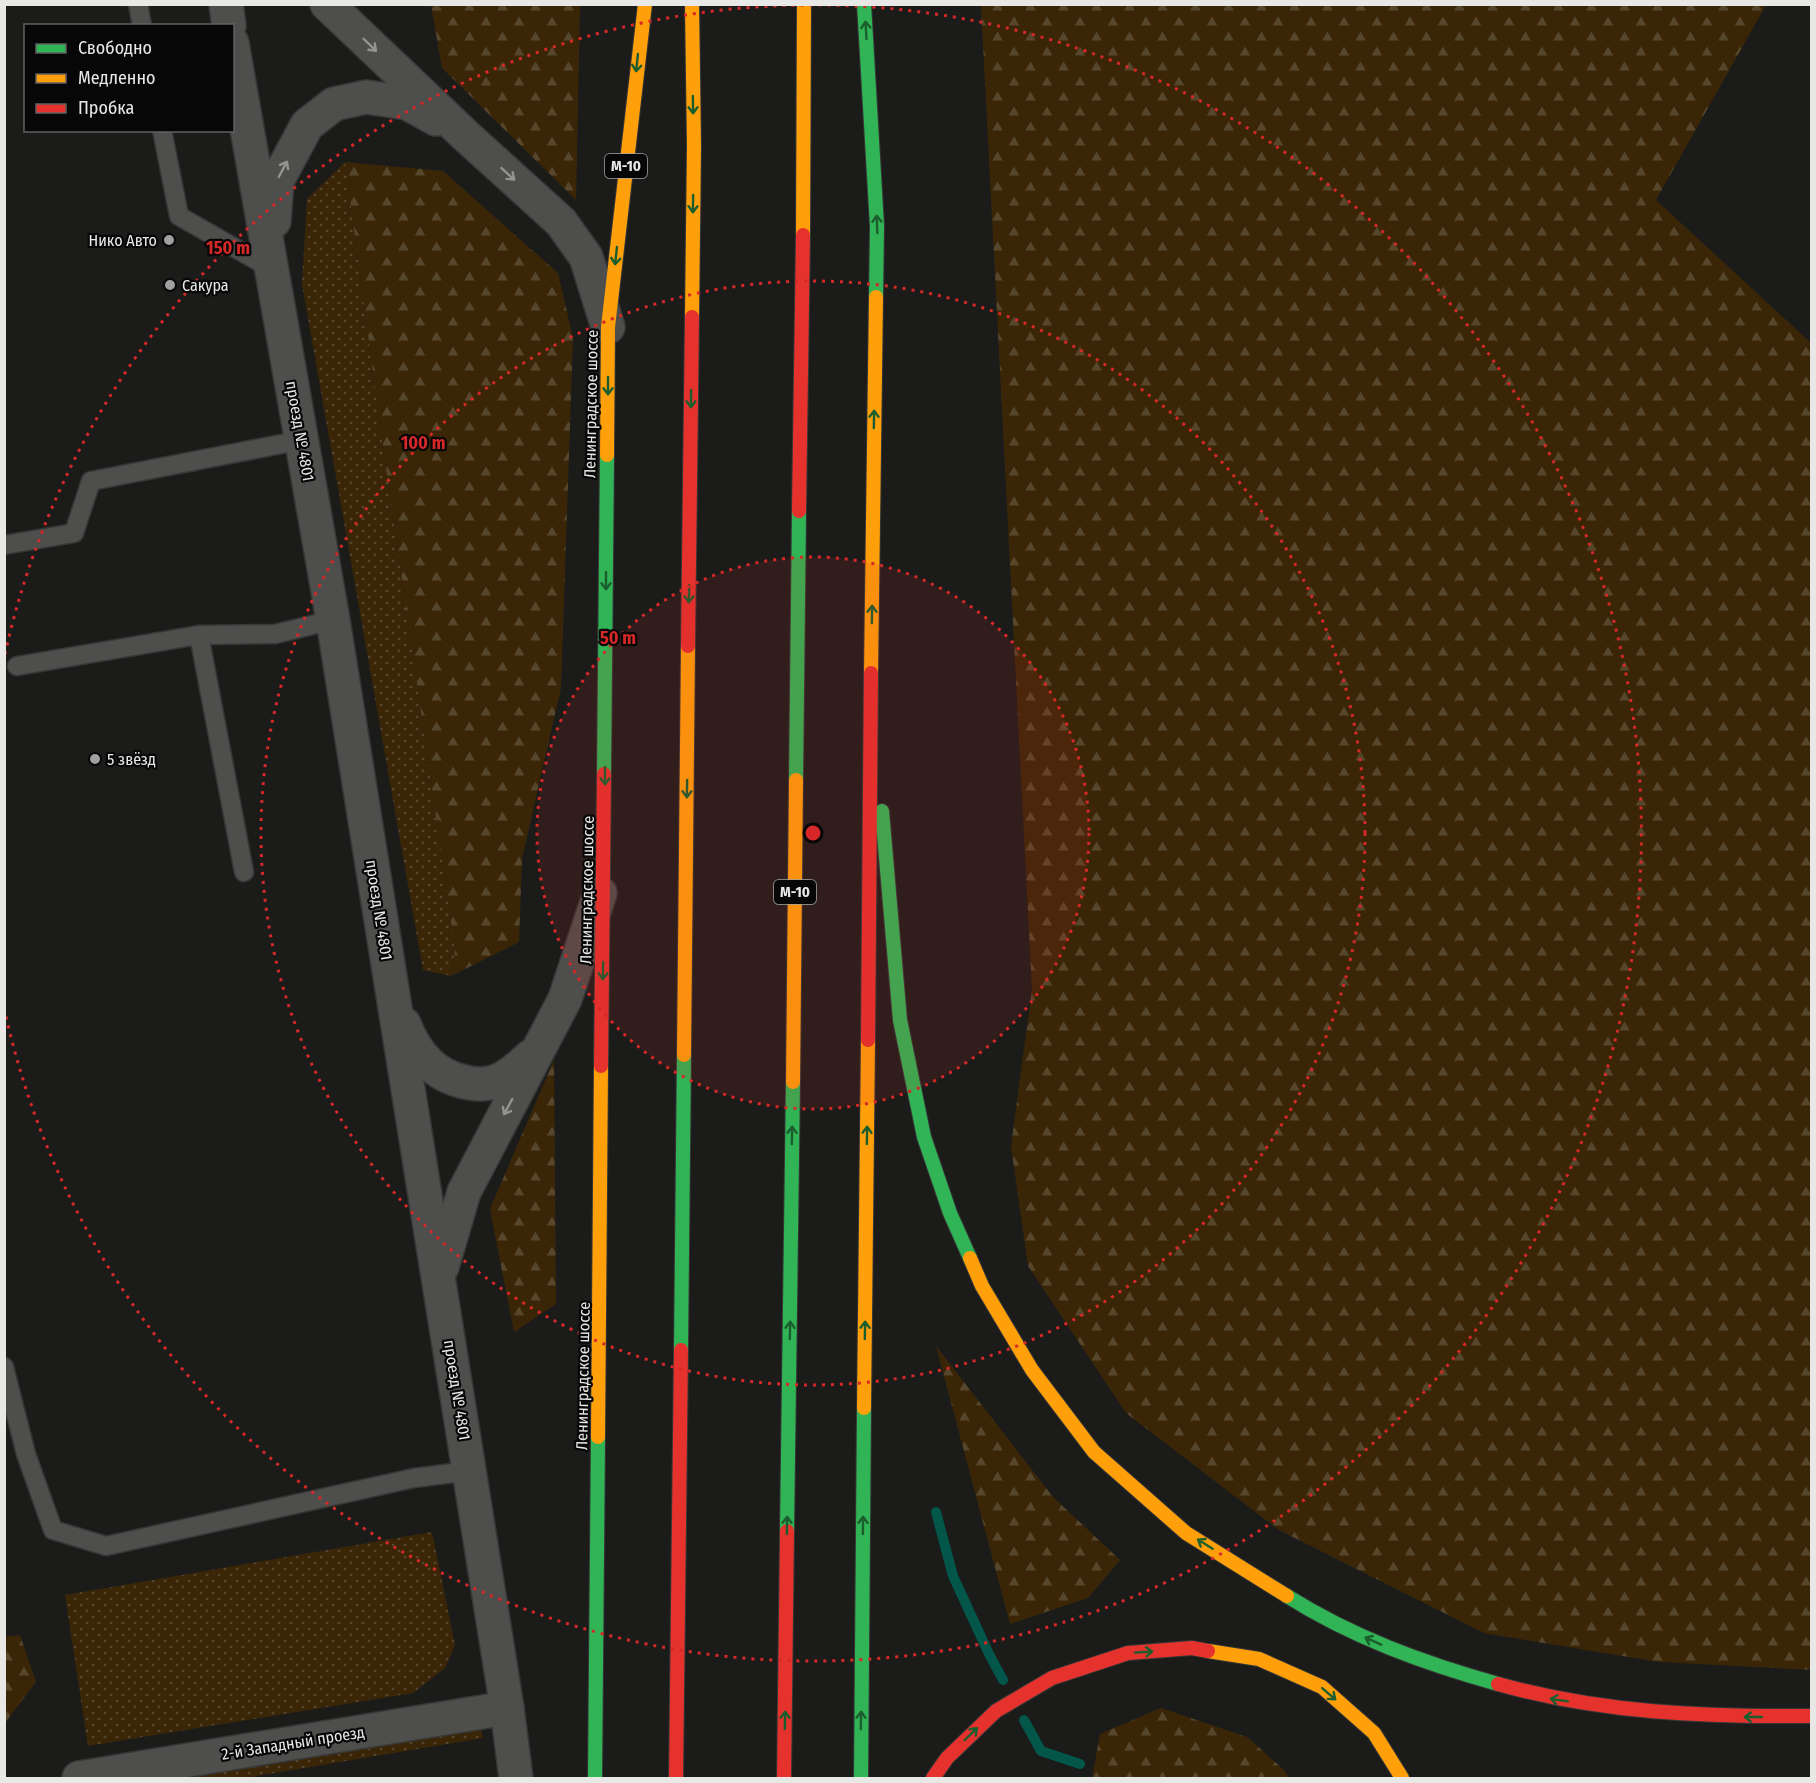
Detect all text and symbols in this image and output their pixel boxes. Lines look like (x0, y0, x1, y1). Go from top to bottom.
one-way arrow (860, 20, 871, 40)
legend (24, 24, 234, 132)
text: Свободно (78, 37, 152, 59)
one-way arrow (362, 38, 377, 52)
one-way arrow (631, 52, 642, 72)
text: Медленно (78, 67, 156, 89)
one-way arrow (687, 94, 699, 114)
text: Пробка (78, 97, 134, 119)
road number: М-10 (605, 154, 647, 178)
one-way arrow (278, 161, 289, 179)
one-way arrow (500, 167, 515, 181)
one-way arrow (687, 194, 699, 214)
one-way arrow (871, 215, 882, 235)
place label: Нико Авто (89, 231, 157, 250)
marker: Нико Авто (162, 233, 176, 247)
text: 150 m (206, 237, 250, 259)
one-way arrow (610, 246, 621, 266)
place label: Сакура (182, 276, 229, 295)
marker: Сакура (163, 278, 177, 292)
street label: Ленинградское шоссе (580, 329, 602, 478)
one-way arrow (602, 375, 614, 395)
street label: проезд № 4801 (282, 379, 318, 483)
one-way arrow (685, 389, 697, 409)
one-way arrow (869, 410, 880, 430)
text: 100 m (401, 432, 445, 454)
one-way arrow (600, 570, 612, 590)
one-way arrow (683, 584, 695, 604)
one-way arrow (866, 605, 877, 625)
text: 50 m (600, 627, 636, 649)
place label: 5 звёзд (107, 750, 156, 769)
marker: 5 звёзд (88, 752, 102, 766)
one-way arrow (599, 765, 611, 785)
one-way arrow (681, 779, 693, 799)
street label: Ленинградское шоссе (576, 815, 598, 964)
centre of rings (803, 823, 823, 843)
street label: проезд № 4801 (362, 858, 396, 962)
road number: М-10 (774, 880, 816, 904)
one-way arrow (597, 960, 609, 980)
one-way arrow (502, 1098, 514, 1115)
one-way arrow (786, 1126, 798, 1146)
one-way arrow (861, 1126, 873, 1146)
street label: Ленинградское шоссе (572, 1301, 594, 1450)
one-way arrow (784, 1321, 796, 1341)
one-way arrow (859, 1321, 871, 1341)
street label: проезд № 4801 (440, 1338, 474, 1442)
one-way arrow (782, 1516, 793, 1536)
one-way arrow (857, 1516, 869, 1536)
one-way arrow (1197, 1538, 1214, 1550)
one-way arrow (1365, 1635, 1383, 1647)
one-way arrow (1133, 1646, 1153, 1657)
one-way arrow (1321, 1687, 1337, 1700)
one-way arrow (1550, 1694, 1569, 1705)
one-way arrow (779, 1711, 791, 1731)
one-way arrow (855, 1711, 867, 1731)
one-way arrow (1744, 1711, 1764, 1723)
street label: 2-й Западный проезд (220, 1722, 366, 1764)
one-way arrow (964, 1727, 979, 1742)

